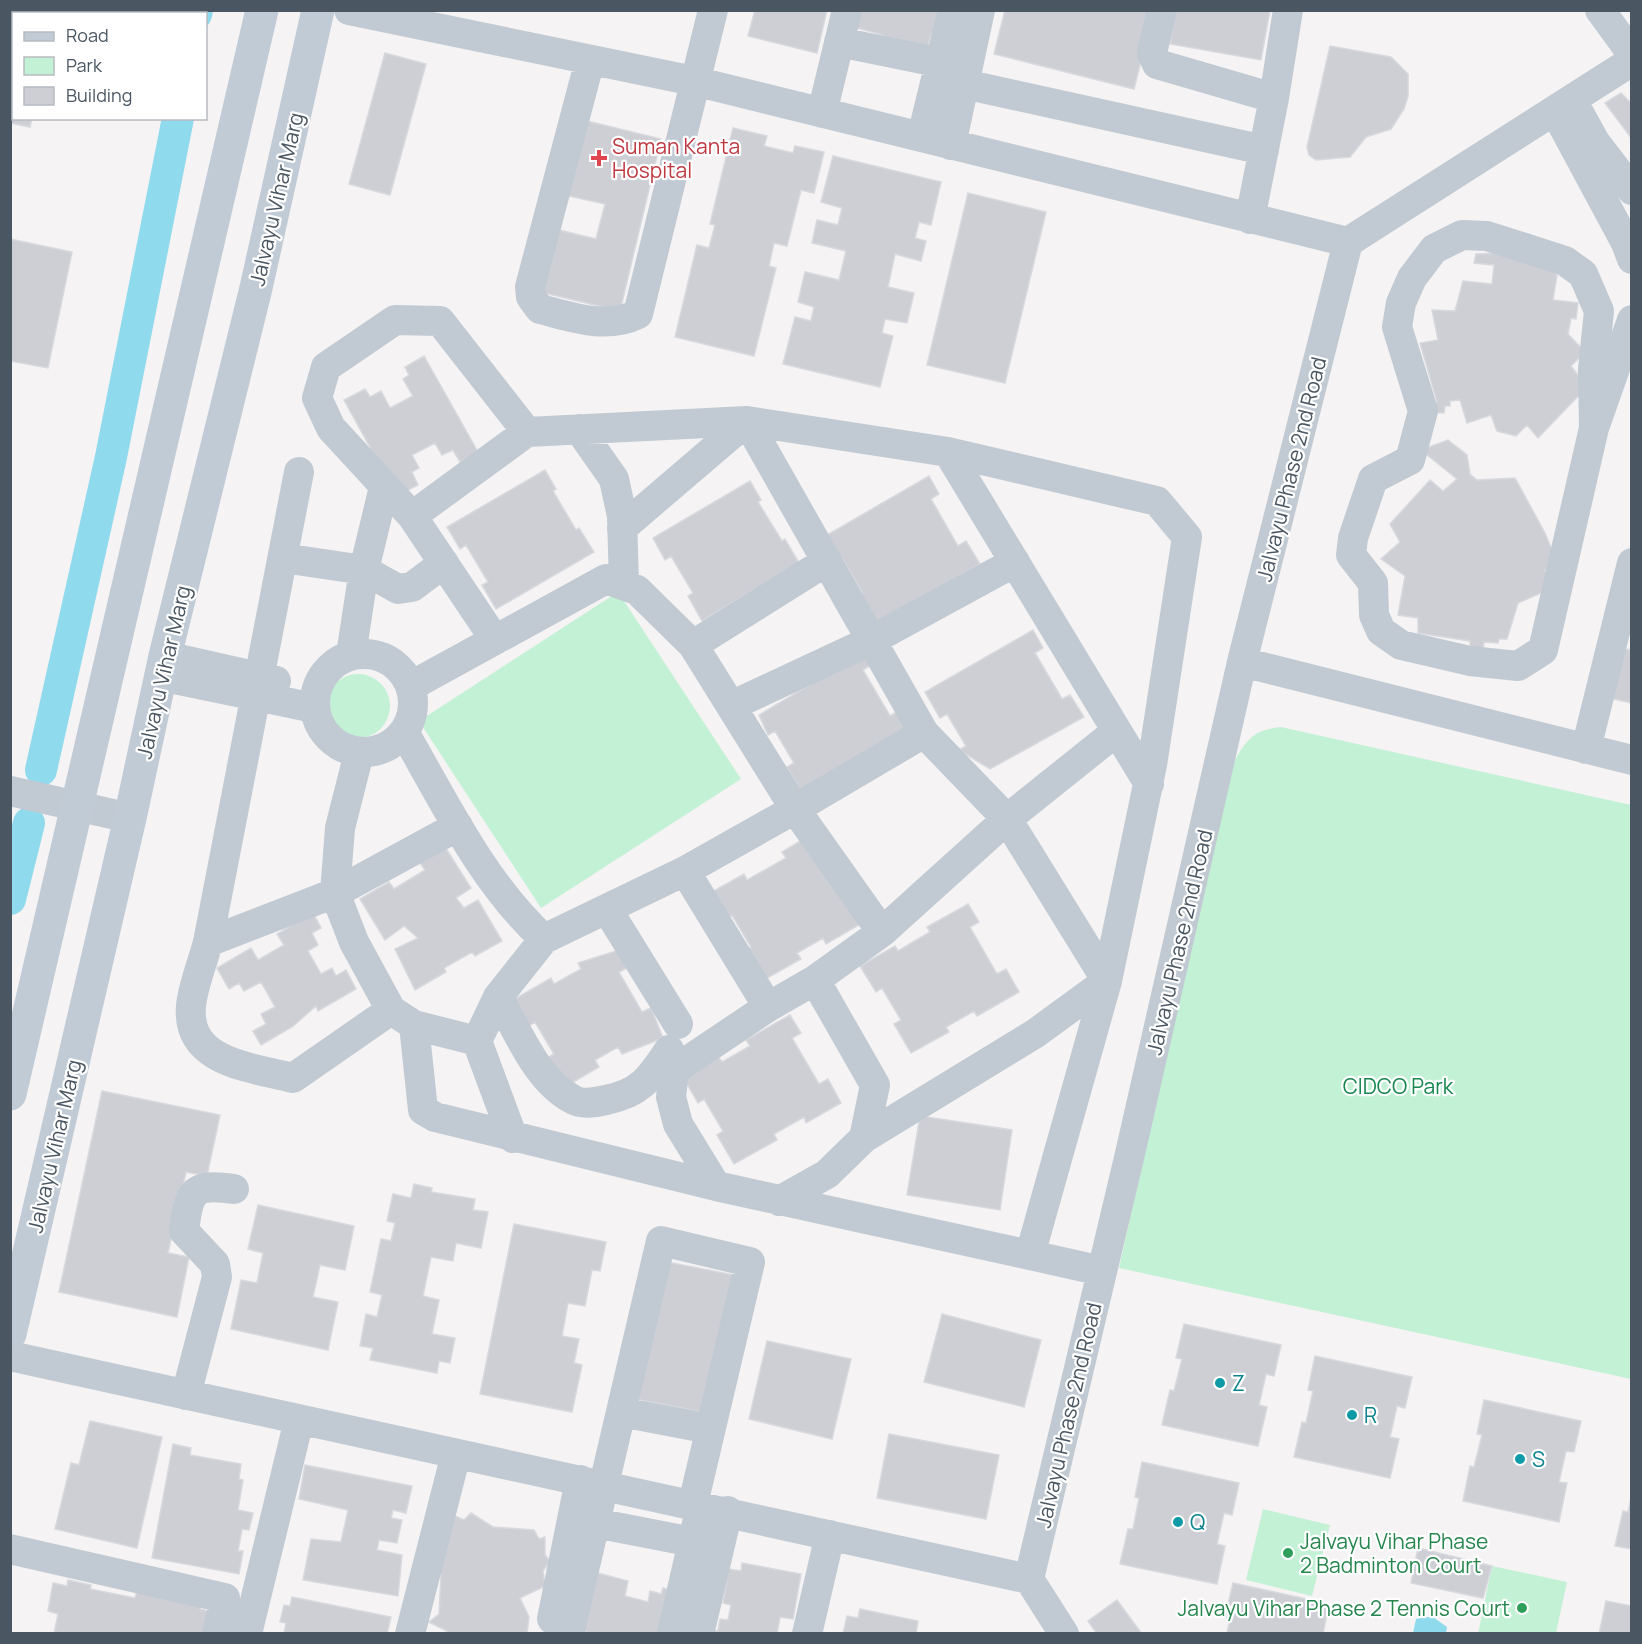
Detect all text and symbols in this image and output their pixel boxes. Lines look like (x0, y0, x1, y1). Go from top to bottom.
legend (12, 12, 207, 120)
text: Road (66, 23, 109, 47)
text: Park (66, 53, 103, 77)
text: Building (66, 83, 132, 107)
street label: Jalvayu Vihar Marg (242, 110, 310, 288)
place label: Suman Kanta Hospital (612, 132, 740, 184)
marker: Suman Kanta Hospital (590, 149, 608, 167)
street label: Jalvayu Phase 2nd Road (1250, 354, 1332, 584)
street label: Jalvayu Vihar Marg (129, 583, 197, 761)
street label: Jalvayu Phase 2nd Road (1139, 827, 1219, 1057)
street label: Jalvayu Vihar Marg (20, 1057, 88, 1235)
park label: CIDCO Park (1343, 1072, 1454, 1100)
street label: Jalvayu Phase 2nd Road (1028, 1300, 1108, 1530)
place label: Z (1232, 1369, 1245, 1397)
marker: Z (1213, 1376, 1227, 1390)
place label: R (1364, 1401, 1377, 1429)
marker: R (1345, 1408, 1359, 1422)
place label: S (1532, 1445, 1545, 1473)
marker: S (1513, 1452, 1527, 1466)
place label: Q (1190, 1508, 1205, 1536)
marker: Q (1171, 1515, 1185, 1529)
place label: Jalvayu Vihar Phase 2 Badminton Court (1300, 1527, 1488, 1579)
marker: Jalvayu Vihar Phase 2 Badminton Court (1281, 1546, 1295, 1560)
place label: Jalvayu Vihar Phase 2 Tennis Court (1178, 1594, 1510, 1622)
marker: Jalvayu Vihar Phase 2 Tennis Court (1515, 1601, 1529, 1615)

